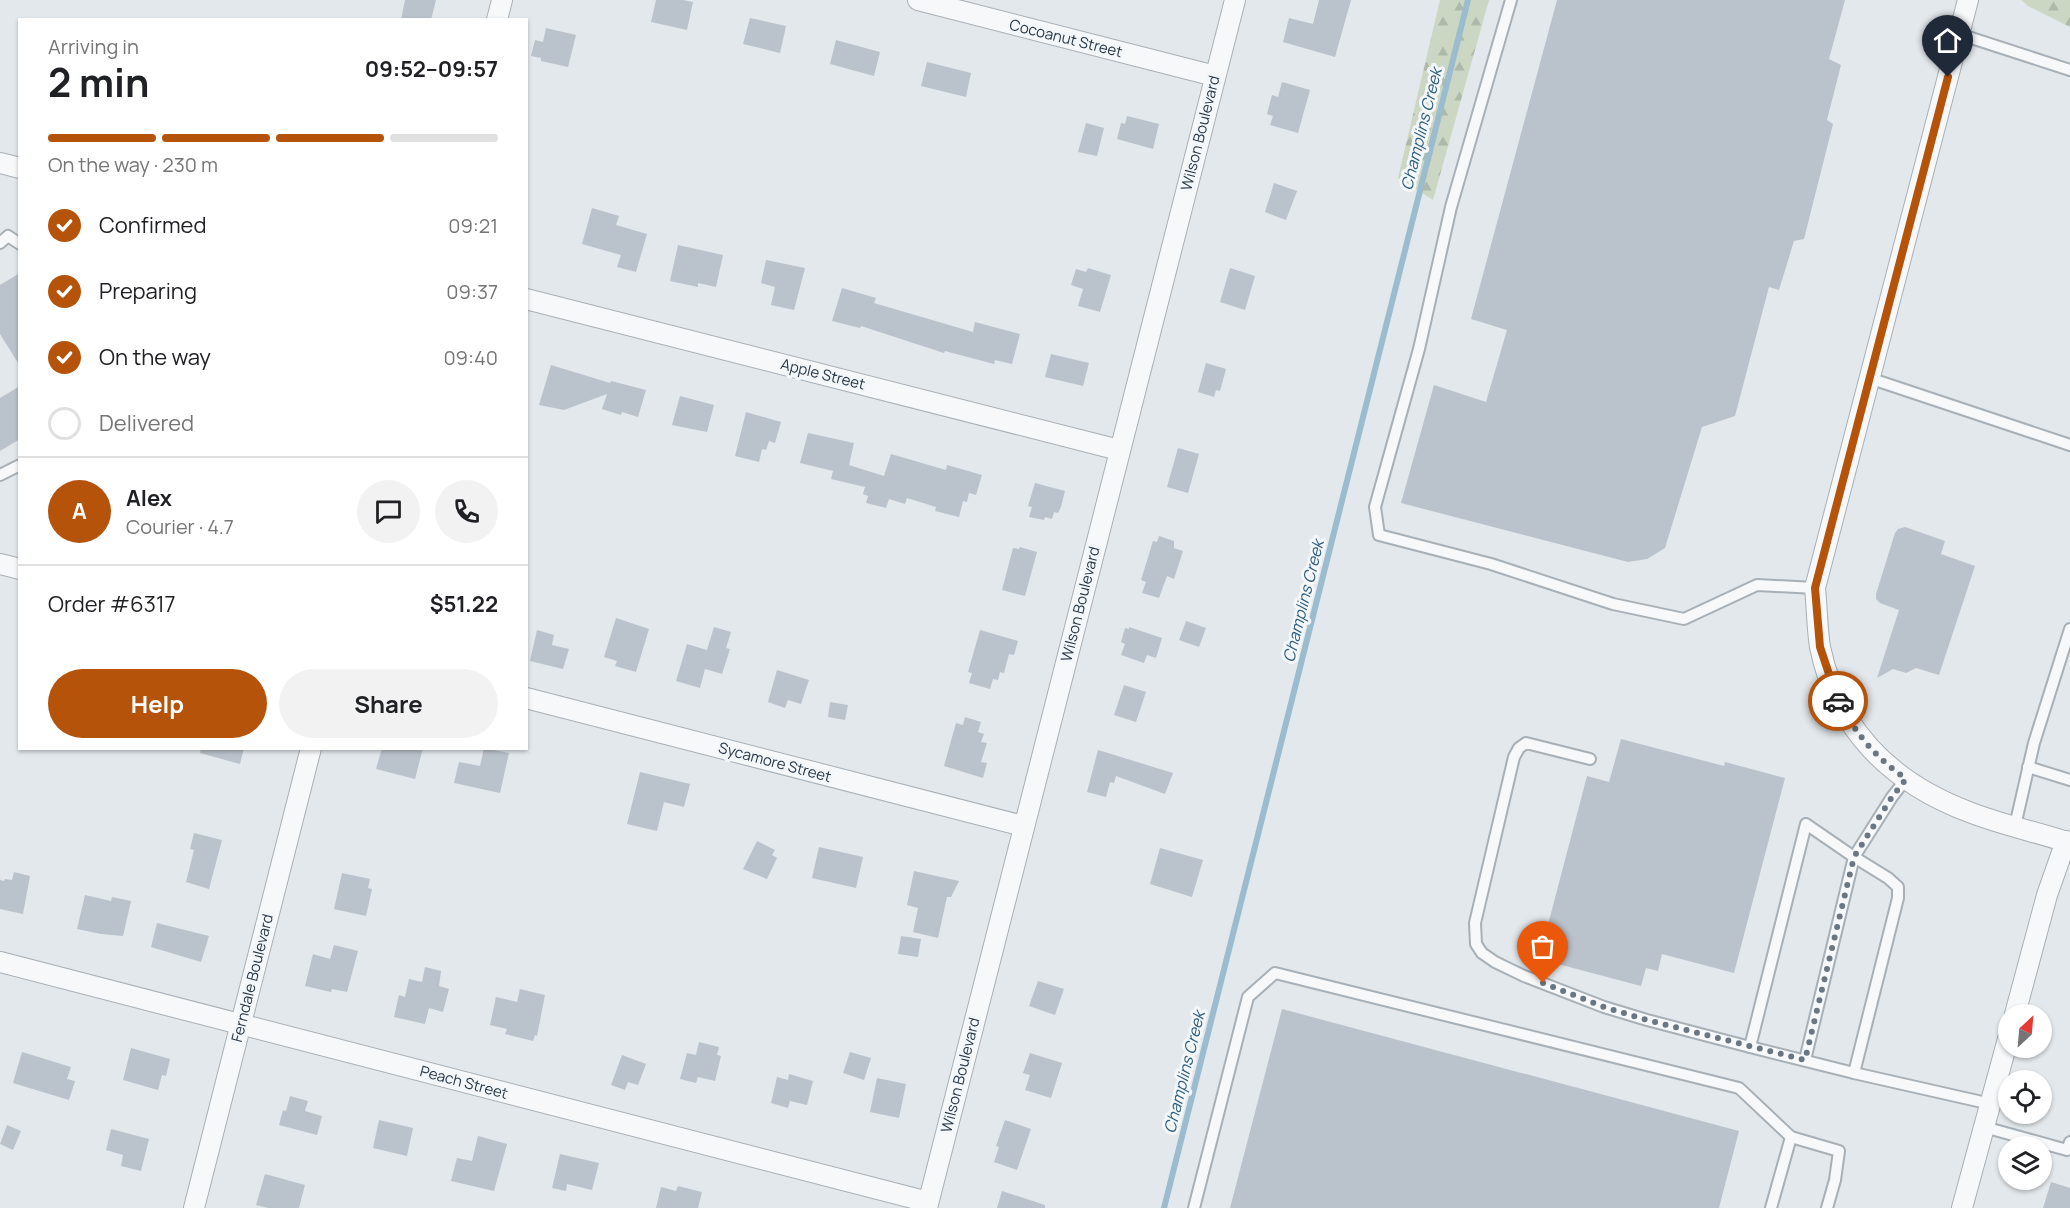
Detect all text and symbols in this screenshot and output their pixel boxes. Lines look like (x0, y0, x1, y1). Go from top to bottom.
street label: Cocoanut Street (1007, 14, 1125, 62)
pin (1922, 15, 1973, 77)
icon: home (1931, 24, 1964, 57)
text: Arriving in (48, 33, 139, 60)
text: 09:52–09:57 (365, 54, 498, 84)
text: 2 min (48, 55, 149, 109)
water label: Champlins Creek (1395, 64, 1447, 192)
street label: Wilson Boulevard (1176, 73, 1224, 193)
text: On the way · 230 m (48, 151, 218, 178)
icon: check (48, 209, 81, 242)
text: Confirmed (99, 210, 207, 240)
text: 09:21 (448, 212, 498, 239)
icon: check (48, 275, 81, 308)
text: Preparing (99, 276, 197, 306)
text: 09:37 (446, 278, 498, 305)
icon: check (48, 341, 81, 374)
text: On the way (99, 342, 211, 372)
text: 09:40 (443, 344, 498, 371)
street label: Apple Street (778, 353, 868, 395)
text: Delivered (99, 408, 194, 438)
button: chat (357, 480, 420, 543)
button: phone (435, 480, 498, 543)
text: Alex (126, 483, 172, 513)
text: A (72, 496, 87, 526)
text: Courier · 4.7 (126, 513, 234, 540)
water label: Champlins Creek (1277, 536, 1329, 664)
street label: Wilson Boulevard (1056, 544, 1104, 664)
text: Order #6317 (48, 589, 176, 619)
text: $51.22 (430, 589, 498, 619)
button: Help (48, 669, 267, 738)
button: Share (279, 669, 498, 738)
courier (1808, 671, 1868, 731)
icon: car (1822, 685, 1855, 718)
street label: Sycamore Street (716, 737, 834, 787)
street label: Ferndale Boulevard (226, 912, 278, 1044)
pin (1517, 921, 1568, 983)
icon: bag (1526, 930, 1559, 963)
north arrow (1998, 1004, 2052, 1058)
map controls (1998, 1004, 2052, 1190)
water label: Champlins Creek (1158, 1007, 1210, 1135)
street label: Wilson Boulevard (936, 1015, 984, 1135)
street label: Peach Street (418, 1060, 510, 1104)
button: locate (1998, 1070, 2052, 1124)
button: layers (1998, 1136, 2052, 1190)

